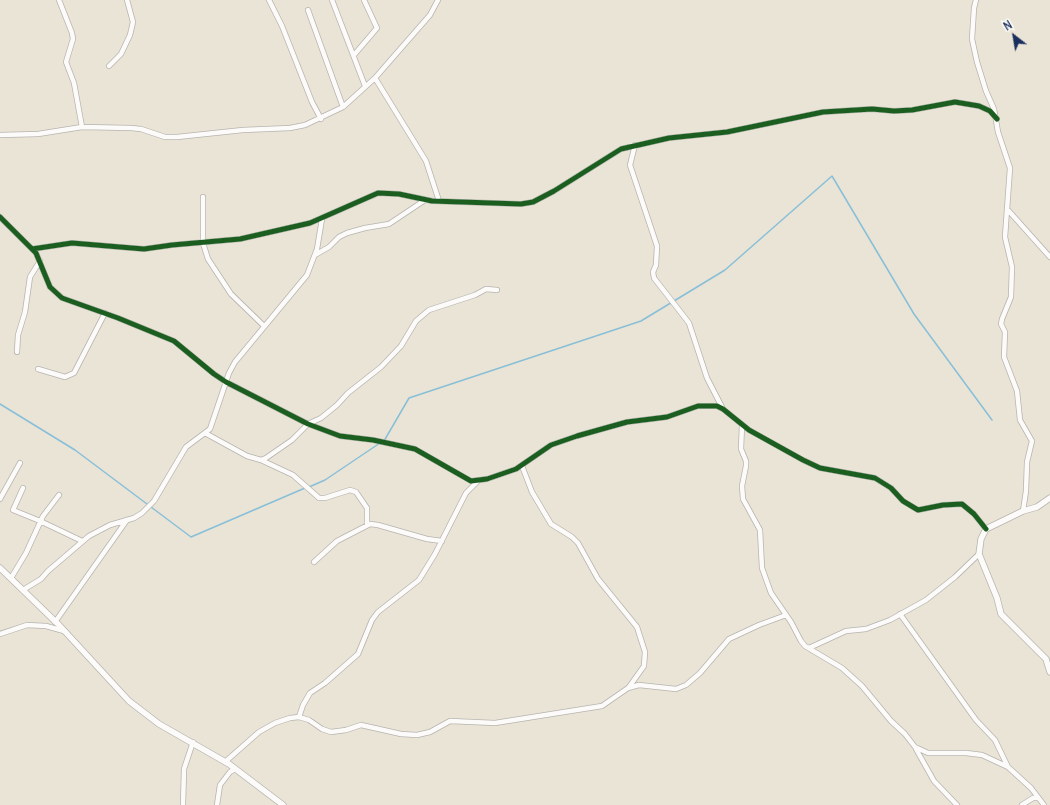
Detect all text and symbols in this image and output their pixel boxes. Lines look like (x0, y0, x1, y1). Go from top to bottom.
north arrow (994, 16, 1034, 56)
text: N (1001, 18, 1015, 34)

